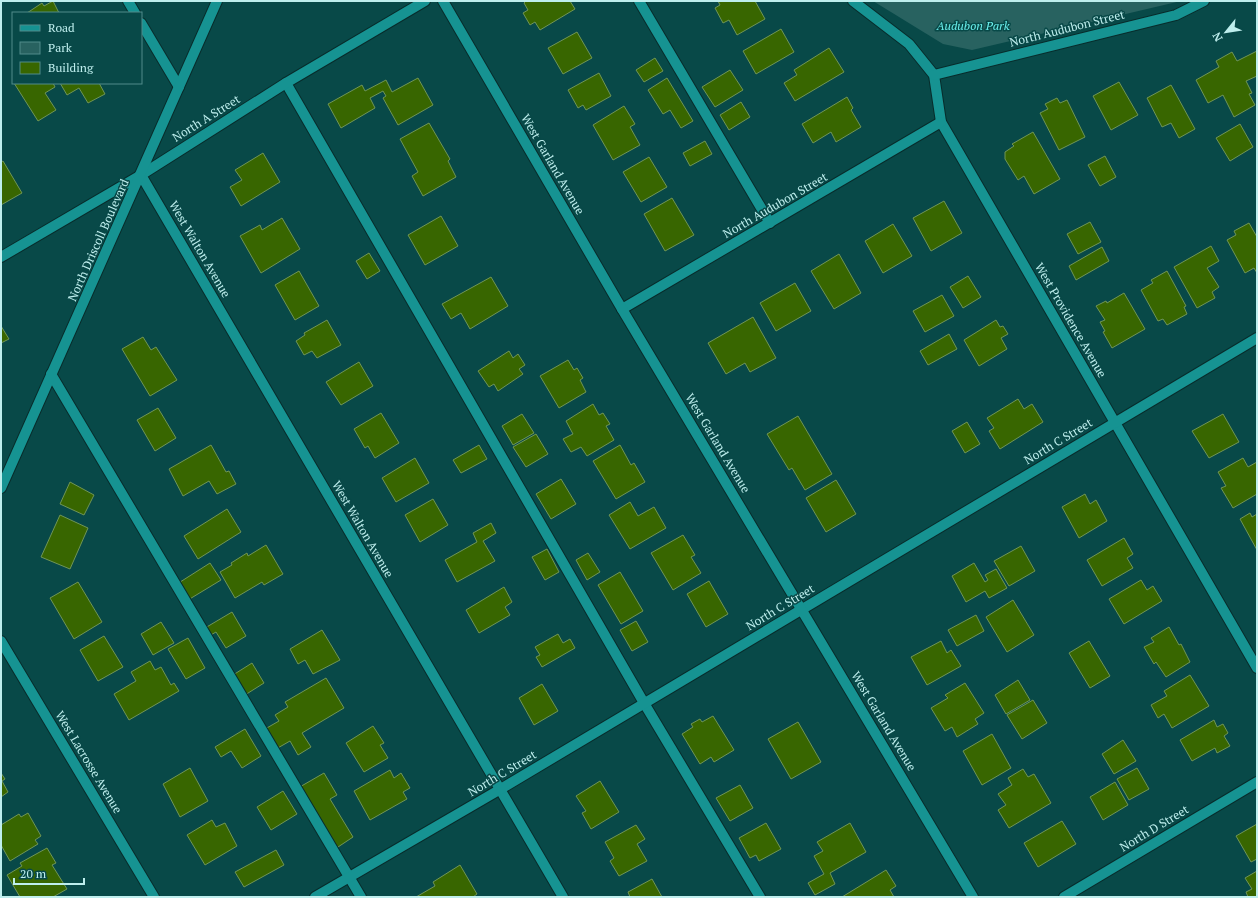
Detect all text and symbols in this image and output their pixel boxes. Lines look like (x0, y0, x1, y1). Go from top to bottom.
street label: North Audubon Street (1008, 6, 1127, 50)
legend (12, 12, 142, 84)
north arrow (1206, 12, 1246, 52)
park label: Audubon Park (936, 18, 1010, 33)
text: Road (48, 20, 75, 35)
text: N (1209, 29, 1225, 44)
text: Park (48, 40, 73, 55)
text: Building (48, 60, 94, 75)
street label: North A Street (169, 91, 243, 145)
street label: West Garland Avenue (518, 111, 588, 217)
street label: North Audubon Street (720, 169, 830, 241)
street label: North Driscoll Boulevard (64, 176, 132, 303)
street label: West Walton Avenue (166, 198, 234, 300)
street label: West Providence Avenue (1032, 260, 1110, 380)
street label: West Garland Avenue (682, 391, 754, 495)
street label: North C Street (1021, 414, 1095, 467)
street label: West Walton Avenue (329, 478, 397, 580)
street label: North C Street (743, 580, 817, 633)
street label: West Garland Avenue (848, 669, 920, 773)
street label: West Lacrosse Avenue (52, 708, 126, 816)
street label: North C Street (465, 746, 539, 799)
street label: North D Street (1117, 801, 1192, 854)
scale bar (14, 860, 84, 886)
text: 20 m (20, 866, 47, 881)

